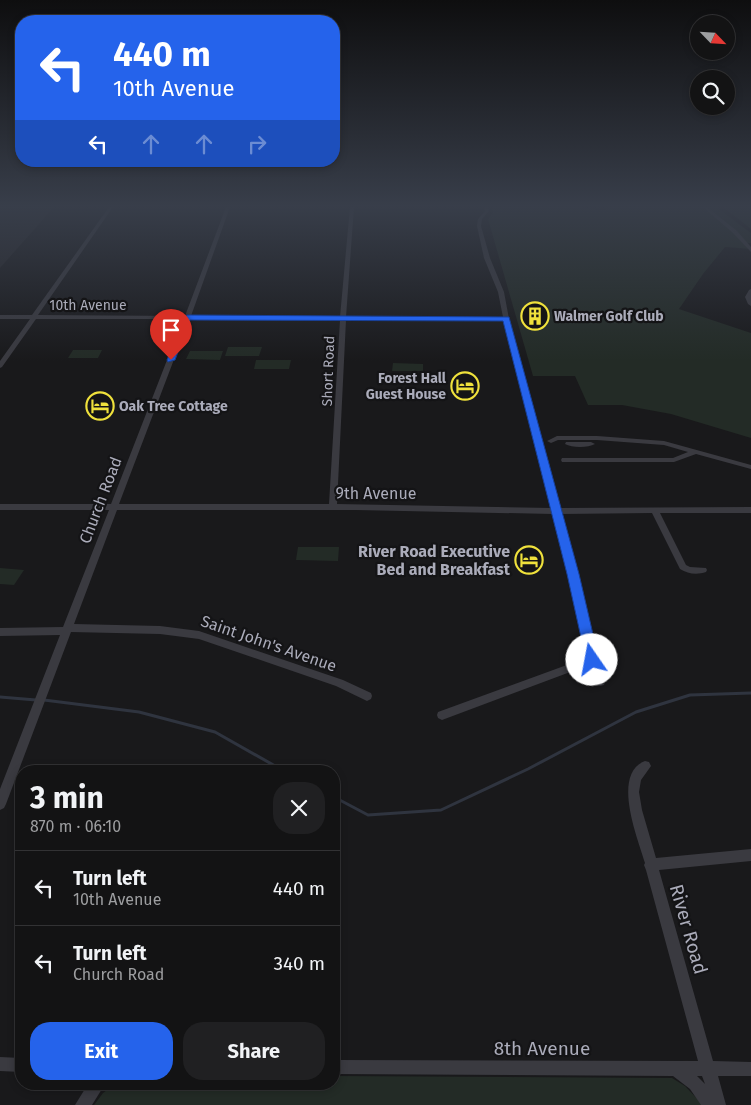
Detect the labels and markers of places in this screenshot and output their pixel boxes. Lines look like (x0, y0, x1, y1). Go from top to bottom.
building icon: Walmer Golf Club (520, 301, 550, 331)
place label: Walmer Golf Club (554, 308, 664, 325)
pin (150, 309, 192, 360)
place label: Forest Hall Guest House (366, 370, 447, 403)
hotel icon: Forest Hall Guest House (450, 371, 480, 401)
hotel icon: Oak Tree Cottage (85, 391, 115, 421)
place label: Oak Tree Cottage (119, 398, 228, 415)
place label: River Road Executive Bed and Breakfast (358, 542, 511, 579)
hotel icon: River Road Executive Bed and Breakfast (514, 545, 544, 575)

